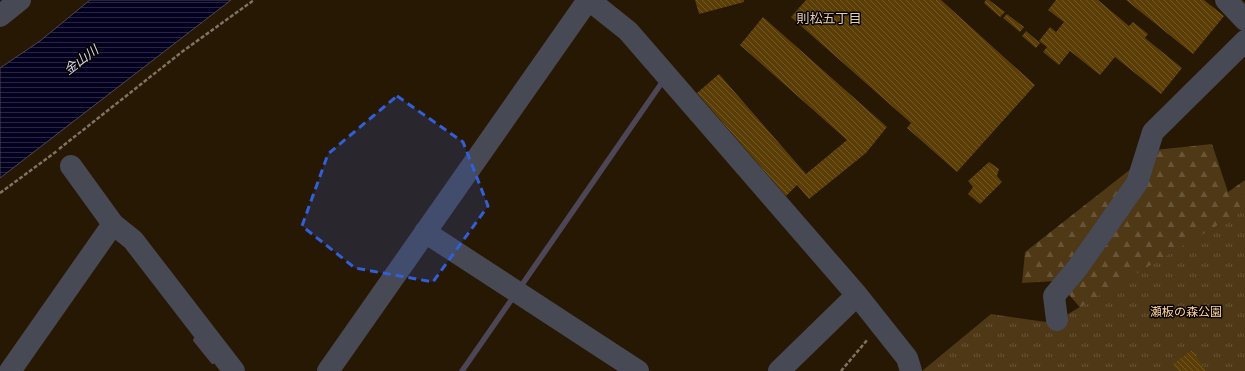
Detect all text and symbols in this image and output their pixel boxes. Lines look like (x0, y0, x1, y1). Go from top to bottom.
district label: 則松五丁目 (796, 11, 862, 26)
water label: 金山川 (61, 41, 103, 78)
park label: 瀬板の森公園 (1150, 305, 1222, 319)

